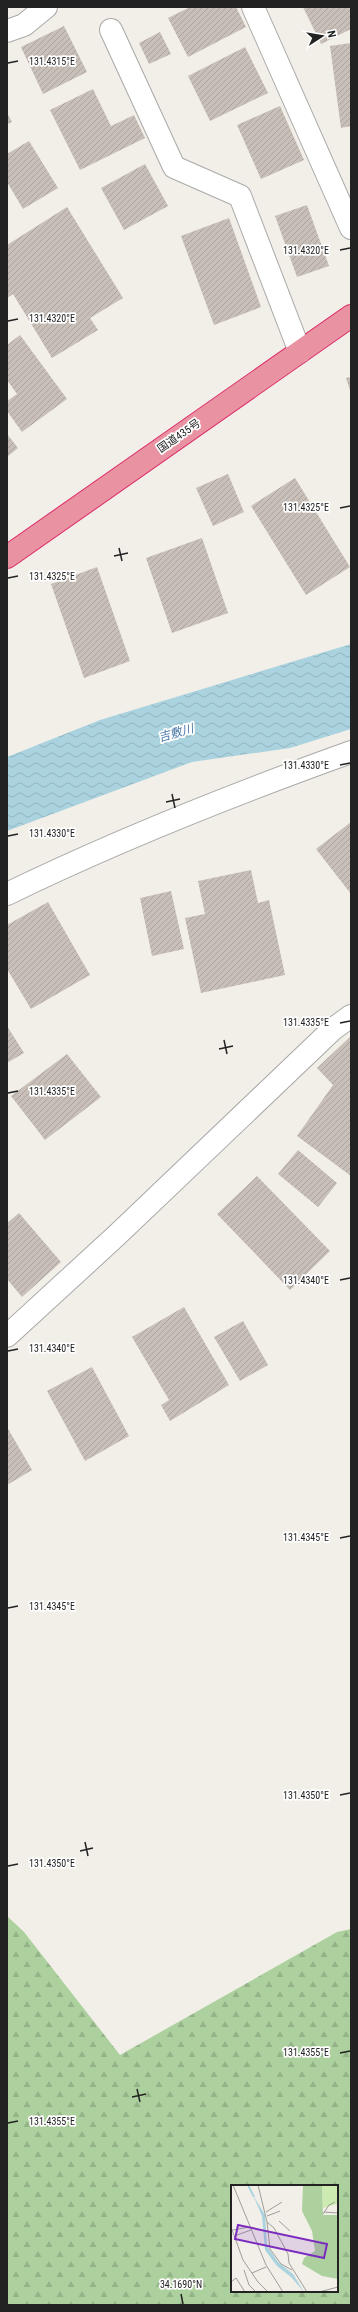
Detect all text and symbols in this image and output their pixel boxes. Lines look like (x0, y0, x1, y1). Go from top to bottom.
north arrow (302, 16, 342, 56)
text: N (324, 29, 338, 39)
text: 131.4315°E (29, 56, 75, 67)
text: 131.4320°E (283, 245, 329, 256)
text: 131.4320°E (29, 313, 75, 324)
street label: 国道435号 (155, 417, 203, 455)
text: 131.4325°E (283, 502, 329, 513)
text: 131.4325°E (29, 571, 75, 582)
water label: 吉敷川 (157, 721, 197, 745)
text: 131.4330°E (283, 760, 329, 771)
text: 131.4330°E (29, 828, 75, 839)
text: 131.4335°E (283, 1017, 329, 1028)
text: 131.4335°E (29, 1086, 75, 1097)
text: 131.4340°E (283, 1275, 329, 1286)
text: 131.4340°E (29, 1343, 75, 1354)
text: 131.4345°E (283, 1532, 329, 1543)
text: 131.4345°E (29, 1601, 75, 1612)
text: 131.4350°E (283, 1790, 329, 1801)
text: 131.4350°E (29, 1858, 75, 1869)
text: 131.4355°E (283, 2047, 329, 2058)
text: 131.4355°E (29, 2116, 75, 2127)
inset map (231, 2185, 338, 2292)
text: 34.1690°N (160, 2279, 202, 2290)

